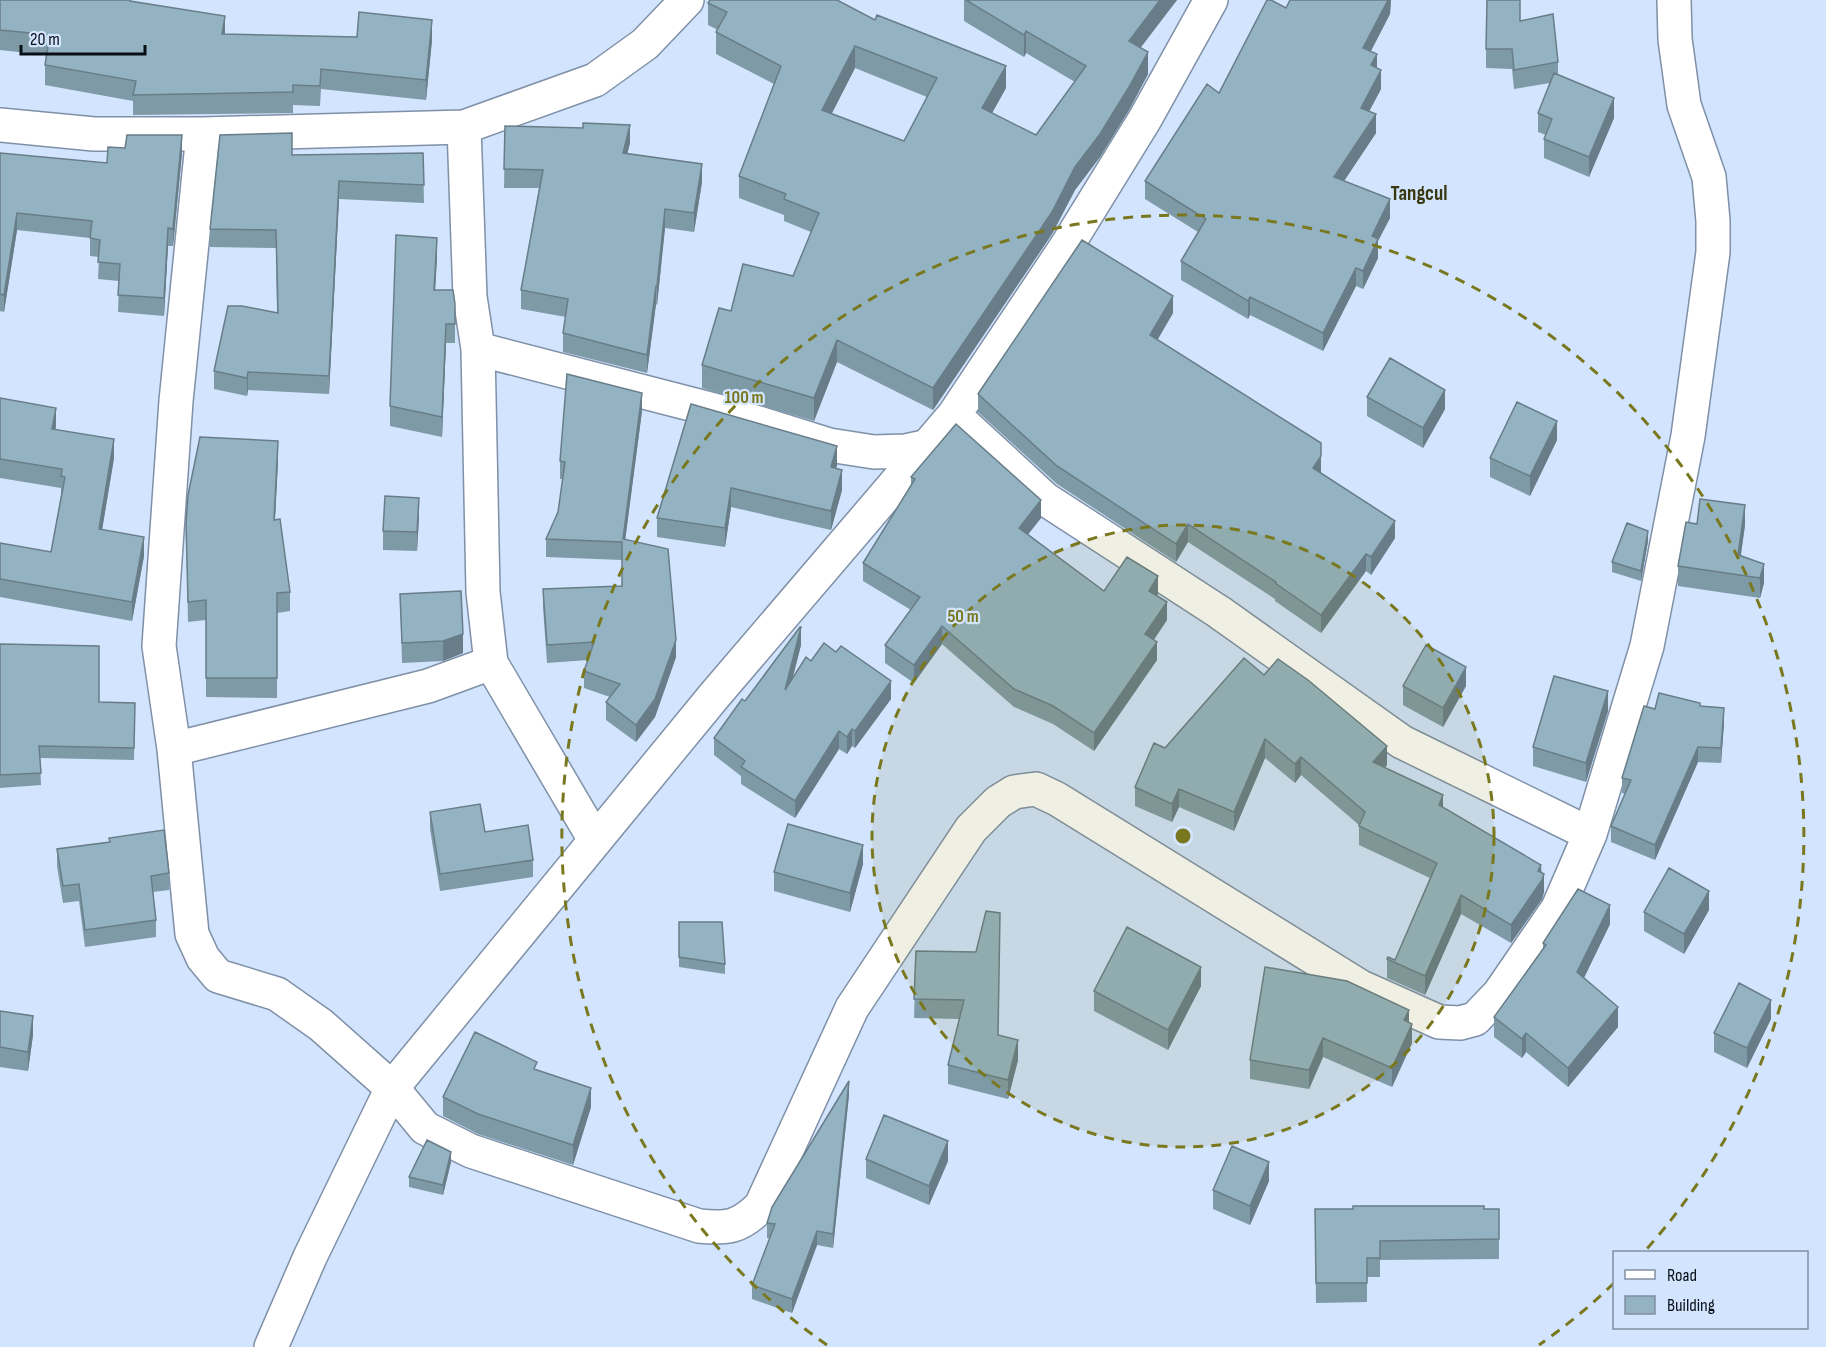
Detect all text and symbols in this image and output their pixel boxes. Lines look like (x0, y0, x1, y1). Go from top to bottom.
scale bar (21, 18, 146, 56)
text: 20 m (30, 29, 60, 50)
district label: Tangcul (1391, 181, 1447, 206)
text: 100 m (725, 387, 764, 408)
text: 50 m (947, 606, 979, 627)
centre of rings (1173, 826, 1193, 846)
legend (1613, 1251, 1808, 1329)
text: Road (1667, 1265, 1697, 1286)
text: Building (1667, 1295, 1715, 1316)

